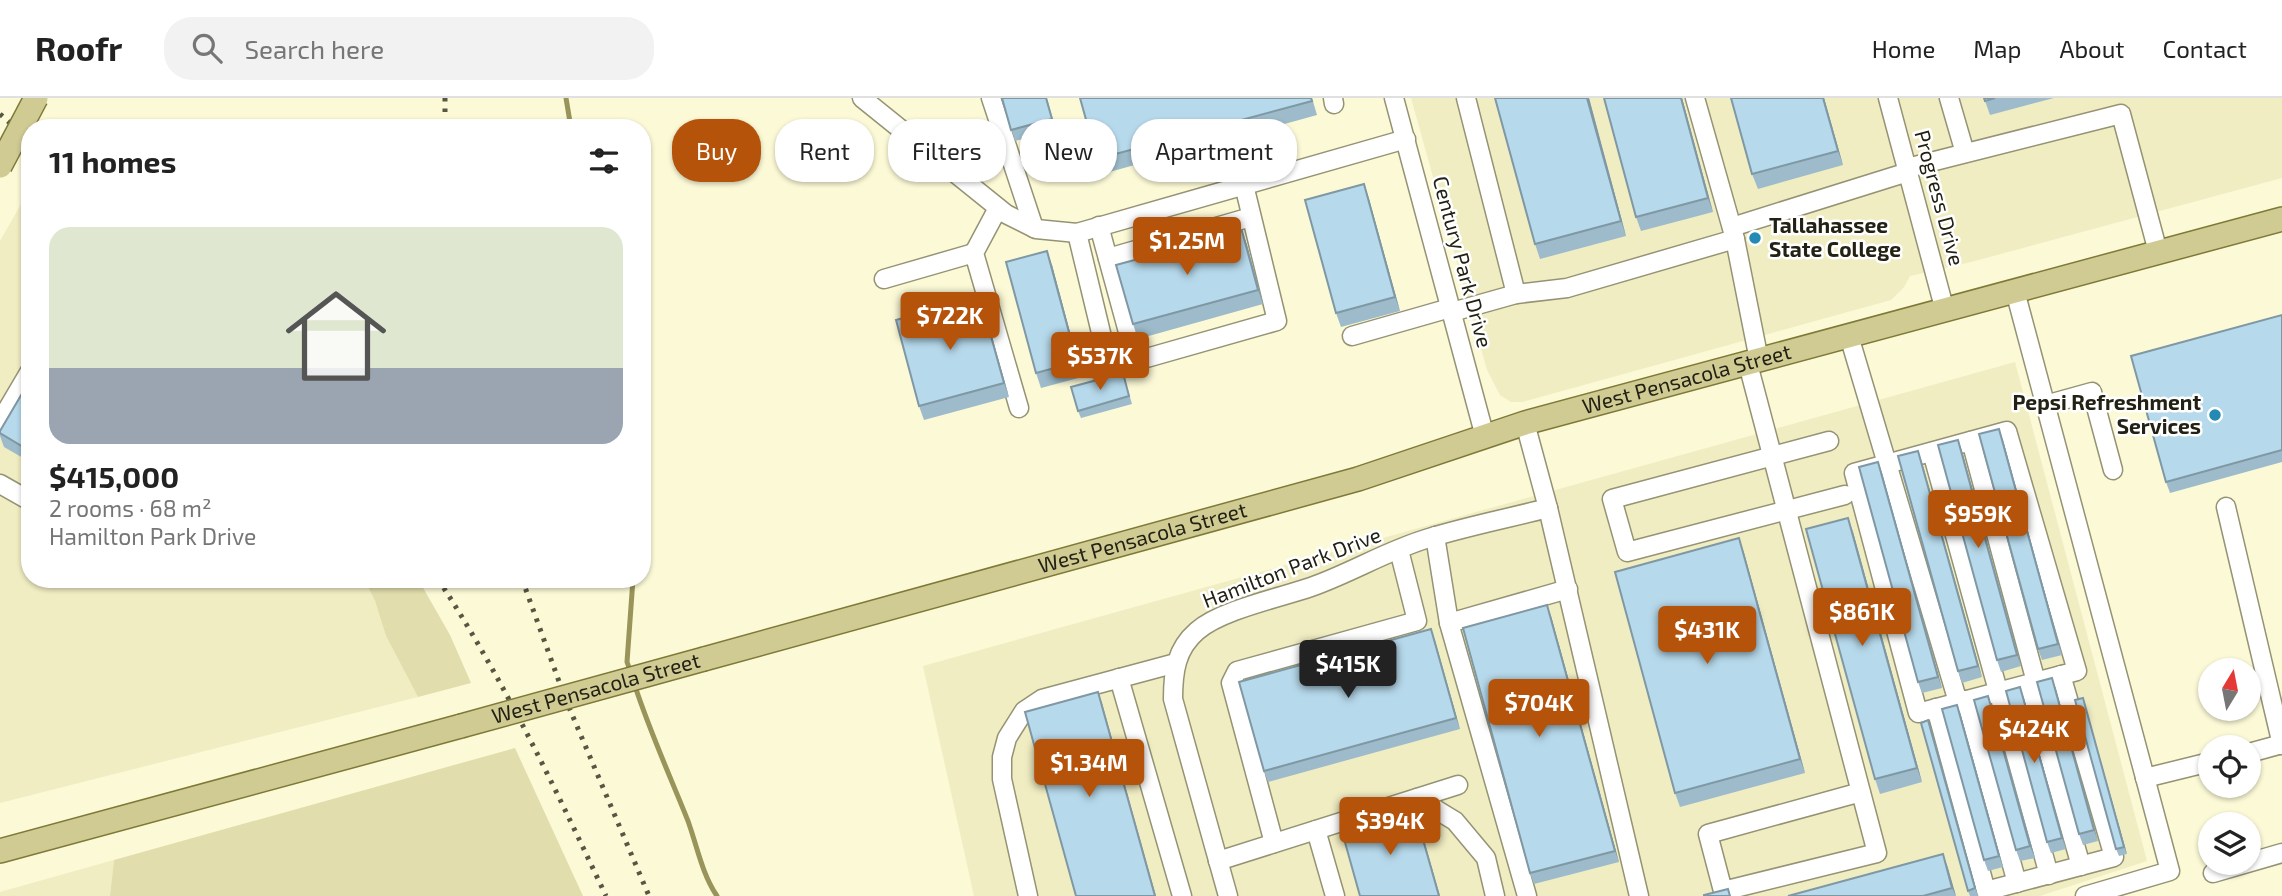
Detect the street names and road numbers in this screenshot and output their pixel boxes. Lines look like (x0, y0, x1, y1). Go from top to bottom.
street label: Progress Drive (1910, 127, 1971, 268)
street label: Century Park Drive (1429, 173, 1498, 350)
street label: West Pensacola Street (1579, 338, 1793, 418)
street label: West Pensacola Street (1035, 496, 1249, 577)
street label: Hamilton Park Drive (1199, 521, 1384, 612)
street label: West Pensacola Street (489, 647, 703, 728)

